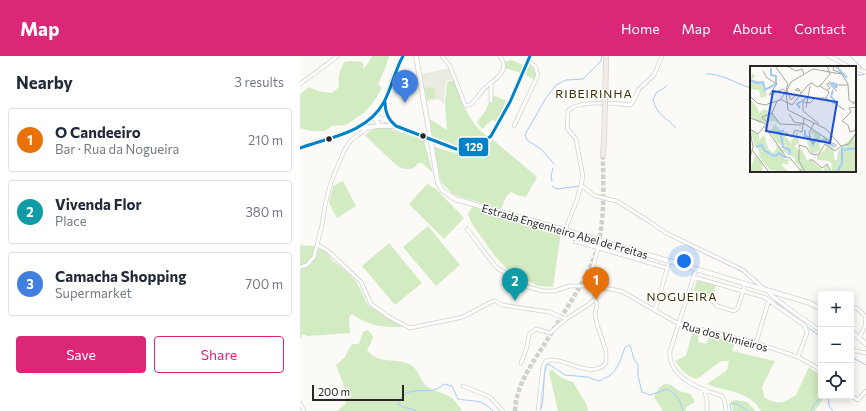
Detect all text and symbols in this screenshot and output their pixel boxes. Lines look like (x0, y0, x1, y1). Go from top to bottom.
text: Map (20, 17, 59, 40)
text: Home (621, 20, 660, 37)
text: Map (682, 20, 710, 37)
text: About (732, 20, 772, 37)
text: Contact (794, 20, 846, 37)
inset map (750, 66, 856, 172)
pin: 3 (392, 70, 418, 103)
text: Nearby (16, 72, 73, 93)
text: 3 results (235, 74, 284, 90)
district label: RIBEIRINHA (555, 86, 633, 100)
text: O Candeeiro (55, 123, 141, 141)
unlabelled marker (418, 131, 428, 141)
text: 1 (27, 132, 33, 148)
text: 210 m (248, 132, 283, 148)
unlabelled marker (324, 134, 334, 144)
line badge: 129 (458, 137, 489, 157)
text: 129 (465, 140, 483, 153)
text: Bar · Rua da Nogueira (55, 141, 179, 157)
text: Vivenda Flor (55, 195, 142, 213)
street label: Estrada Engenheiro Abel de Freitas (480, 201, 650, 261)
text: 2 (26, 204, 34, 220)
text: 380 m (245, 204, 283, 220)
text: Place (55, 213, 87, 229)
your location (674, 251, 694, 271)
text: Camacha Shopping (55, 267, 186, 285)
pin: 1 (583, 267, 609, 300)
pin: 2 (502, 268, 528, 301)
text: 3 (26, 276, 34, 292)
text: 700 m (245, 276, 283, 292)
text: Supermarket (55, 285, 132, 301)
district label: NOGUEIRA (646, 289, 718, 303)
map controls (818, 291, 854, 399)
button: + (818, 291, 854, 327)
street label: Rua dos Vimieiros (681, 318, 769, 354)
button: − (818, 327, 854, 363)
button: Save (16, 336, 146, 373)
button: Share (154, 336, 284, 373)
button: locate (818, 363, 854, 399)
scale bar (312, 383, 404, 402)
text: 200 m (318, 385, 350, 398)

